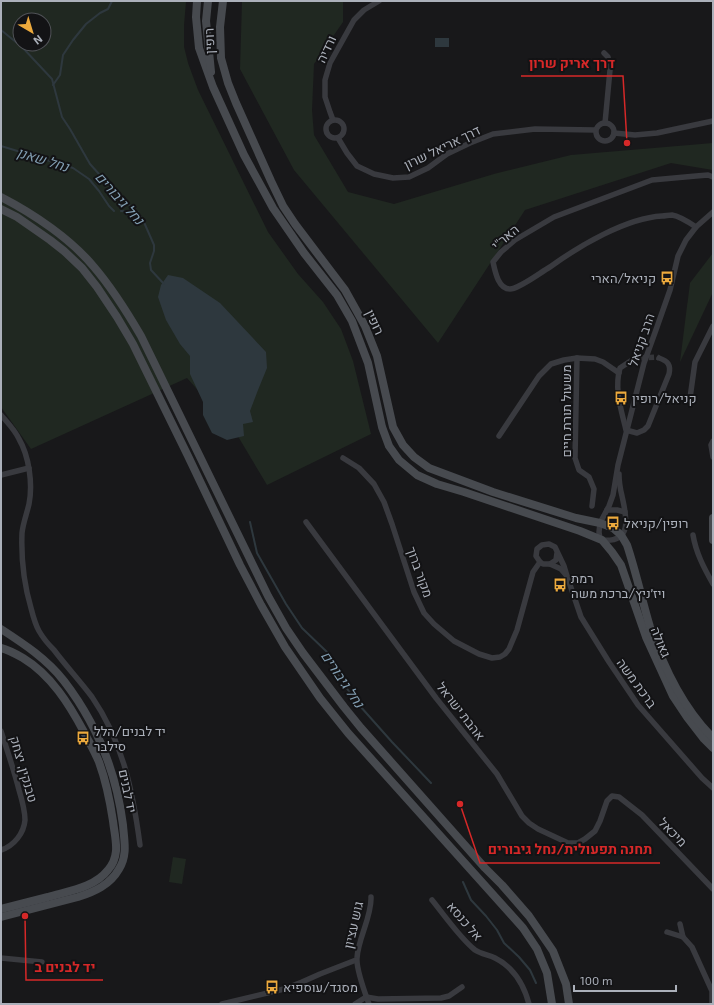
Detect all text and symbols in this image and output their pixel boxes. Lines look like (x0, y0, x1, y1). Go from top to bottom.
north arrow (12, 12, 52, 52)
street label: רופין (201, 28, 217, 54)
text: N (31, 33, 46, 48)
street label: ורדיה (313, 33, 339, 65)
callout: דרך אריק שרון (521, 50, 623, 76)
text: דרך אריק שרון (529, 54, 615, 71)
street label: דרך אריאל שרון (401, 121, 483, 172)
water label: נחל שאנן (15, 143, 72, 175)
water label: נחל גיבורים (92, 168, 149, 229)
street label: האר"י (488, 221, 522, 253)
place label: קניאל/הארי (591, 270, 656, 286)
bus stop icon: קניאל/הארי (659, 270, 675, 286)
street label: רופין (362, 307, 388, 337)
street label: הרב קניאל (624, 311, 658, 369)
street label: משעול תורת חיים (558, 365, 574, 457)
bus stop icon: קניאל/רופין (613, 390, 629, 406)
place label: קניאל/רופין (632, 390, 696, 406)
bus stop icon: רופין/קניאל (605, 515, 621, 531)
place label: רופין/קניאל (624, 515, 688, 531)
street label: מקור ברוך (403, 544, 437, 600)
place label: רמת ויז׳ניץ/ברכת משה (571, 570, 665, 601)
bus stop icon: רמת ויז׳ניץ/ברכת משה (552, 577, 568, 593)
street label: גאולה (648, 624, 674, 660)
water label: נחל גיבורים (318, 647, 369, 711)
street label: ברכת משה (614, 655, 660, 711)
street label: אהבת ישראל (433, 679, 489, 743)
place label: יד לבנים/הלל סילבר (94, 723, 166, 754)
bus stop icon: יד לבנים/הלל סילבר (75, 730, 91, 746)
street label: טבנקין, יצחק (7, 734, 41, 804)
street label: יד לבנים (116, 768, 140, 814)
street label: מיכאל (655, 814, 691, 850)
callout: תחנה תפעולית/נחל גיבורים (480, 837, 660, 863)
text: תחנה תפעולית/נחל גיבורים (488, 840, 652, 857)
street label: אל כנסא (444, 898, 486, 944)
street label: גוש עציון (340, 900, 366, 950)
callout: יד לבנים ב (26, 954, 103, 980)
text: יד לבנים ב (35, 958, 95, 975)
scale bar (574, 967, 676, 993)
text: 100 m (580, 973, 612, 987)
bus stop icon: מסגד/עוספיא (264, 979, 280, 995)
place label: מסגד/עוספיא (283, 979, 358, 995)

